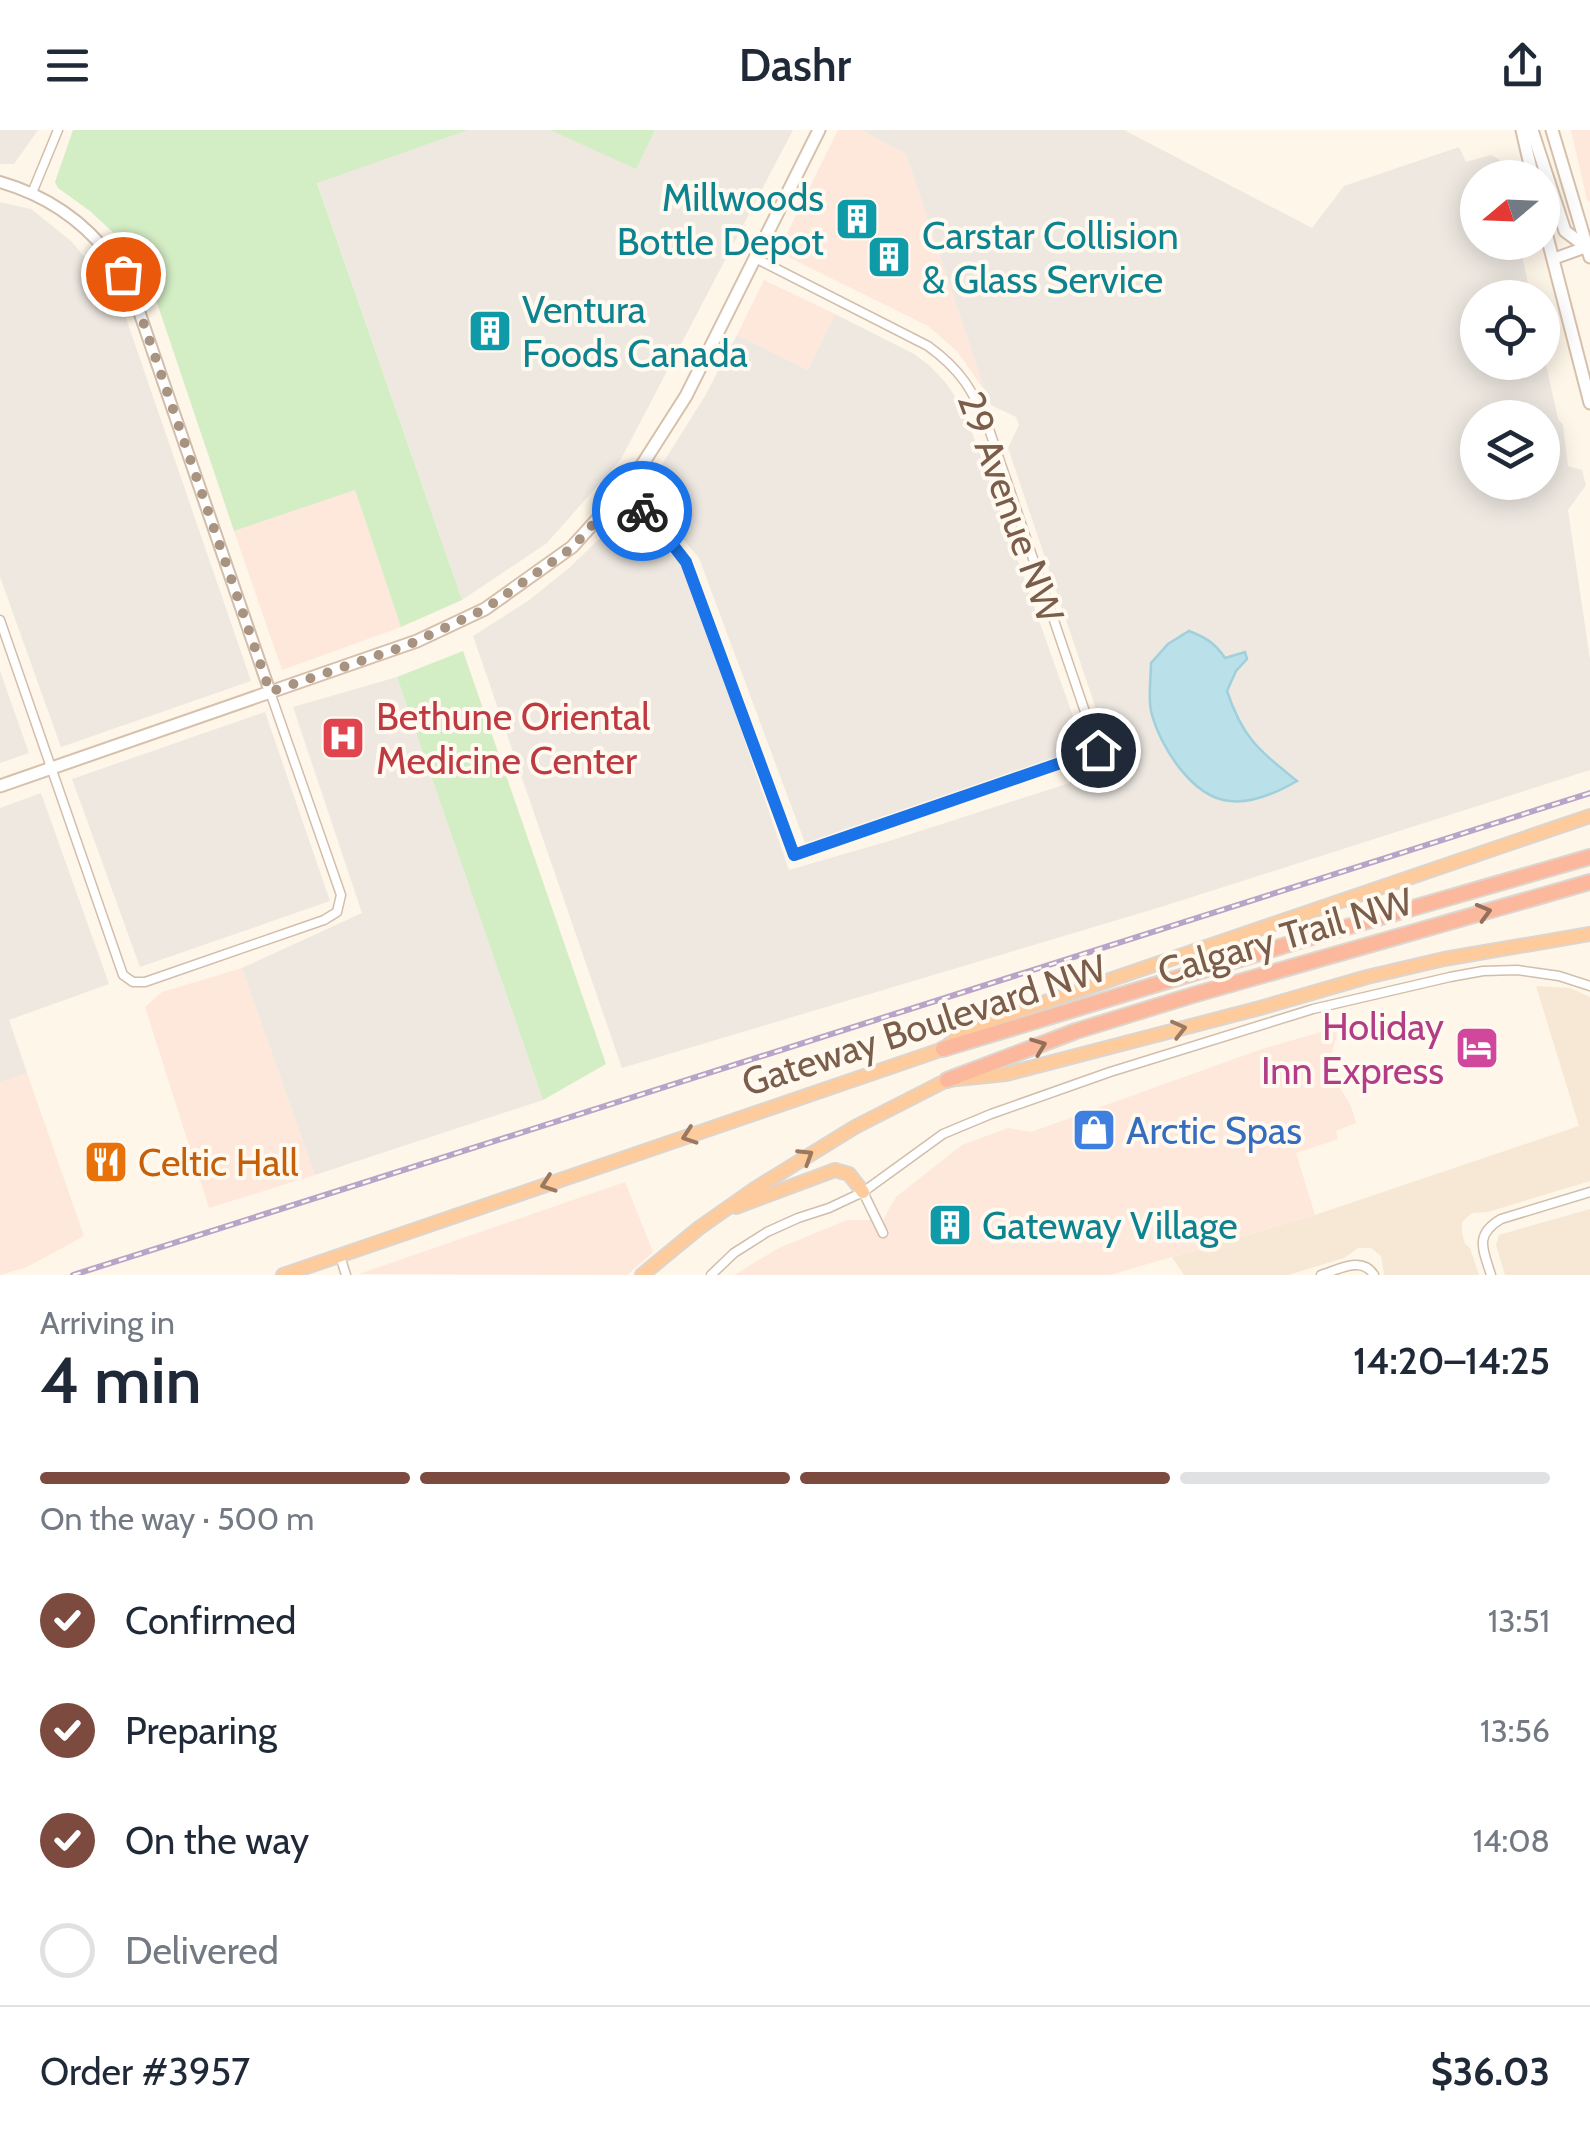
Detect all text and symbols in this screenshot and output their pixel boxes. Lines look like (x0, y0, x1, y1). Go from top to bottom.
icon: menu (40, 38, 95, 93)
text: Dashr (739, 38, 851, 92)
icon: share (1495, 38, 1550, 93)
north arrow (1460, 160, 1560, 260)
map controls (1460, 160, 1560, 500)
place label: Millwoods Bottle Depot (617, 174, 824, 265)
building icon: Millwoods Bottle Depot (834, 196, 880, 242)
place label: Carstar Collision & Glass Service (922, 212, 1179, 303)
pin (81, 232, 166, 317)
building icon: Carstar Collision & Glass Service (866, 234, 912, 280)
icon: bag (96, 247, 151, 302)
button: locate (1460, 280, 1560, 380)
place label: Ventura Foods Canada (522, 286, 748, 377)
building icon: Ventura Foods Canada (467, 308, 513, 354)
street label: 29 Avenue NW (948, 385, 1074, 629)
button: layers (1460, 400, 1560, 500)
courier (592, 461, 692, 561)
icon: bike (615, 484, 670, 539)
place label: Bethune Oriental Medicine Center (376, 693, 650, 784)
pin (1056, 708, 1141, 793)
hospital icon: Bethune Oriental Medicine Center (320, 715, 366, 761)
icon: home (1071, 723, 1126, 778)
street label: Calgary Trail NW (1152, 877, 1418, 995)
one-way arrow (1475, 903, 1492, 924)
street label: Gateway Boulevard NW (736, 944, 1112, 1106)
place label: Holiday Inn Express (1261, 1003, 1444, 1094)
one-way arrow (1170, 1019, 1187, 1040)
hotel icon: Holiday Inn Express (1454, 1025, 1500, 1071)
one-way arrow (1029, 1037, 1046, 1057)
shop icon: Arctic Spas (1071, 1107, 1117, 1153)
place label: Arctic Spas (1126, 1107, 1302, 1154)
one-way arrow (682, 1124, 699, 1145)
restaurant icon: Celtic Hall (83, 1139, 129, 1185)
place label: Celtic Hall (138, 1139, 298, 1186)
one-way arrow (795, 1150, 813, 1169)
one-way arrow (540, 1173, 557, 1193)
building icon: Gateway Village (927, 1202, 973, 1248)
place label: Gateway Village (982, 1202, 1238, 1249)
text: Arriving in (40, 1303, 175, 1342)
text: 14:20–14:25 (1353, 1337, 1550, 1384)
text: 4 min (40, 1340, 202, 1419)
text: On the way · 500 m (40, 1499, 314, 1538)
icon: check (40, 1593, 95, 1648)
text: Confirmed (125, 1597, 296, 1644)
text: 13:51 (1488, 1601, 1550, 1640)
icon: check (40, 1703, 95, 1758)
text: Preparing (125, 1707, 277, 1754)
text: 13:56 (1480, 1711, 1550, 1750)
icon: check (40, 1813, 95, 1868)
text: On the way (125, 1817, 309, 1864)
text: 14:08 (1473, 1821, 1550, 1860)
text: Delivered (125, 1927, 279, 1974)
text: Order #3957 (40, 2048, 250, 2095)
text: $36.03 (1431, 2048, 1550, 2095)

